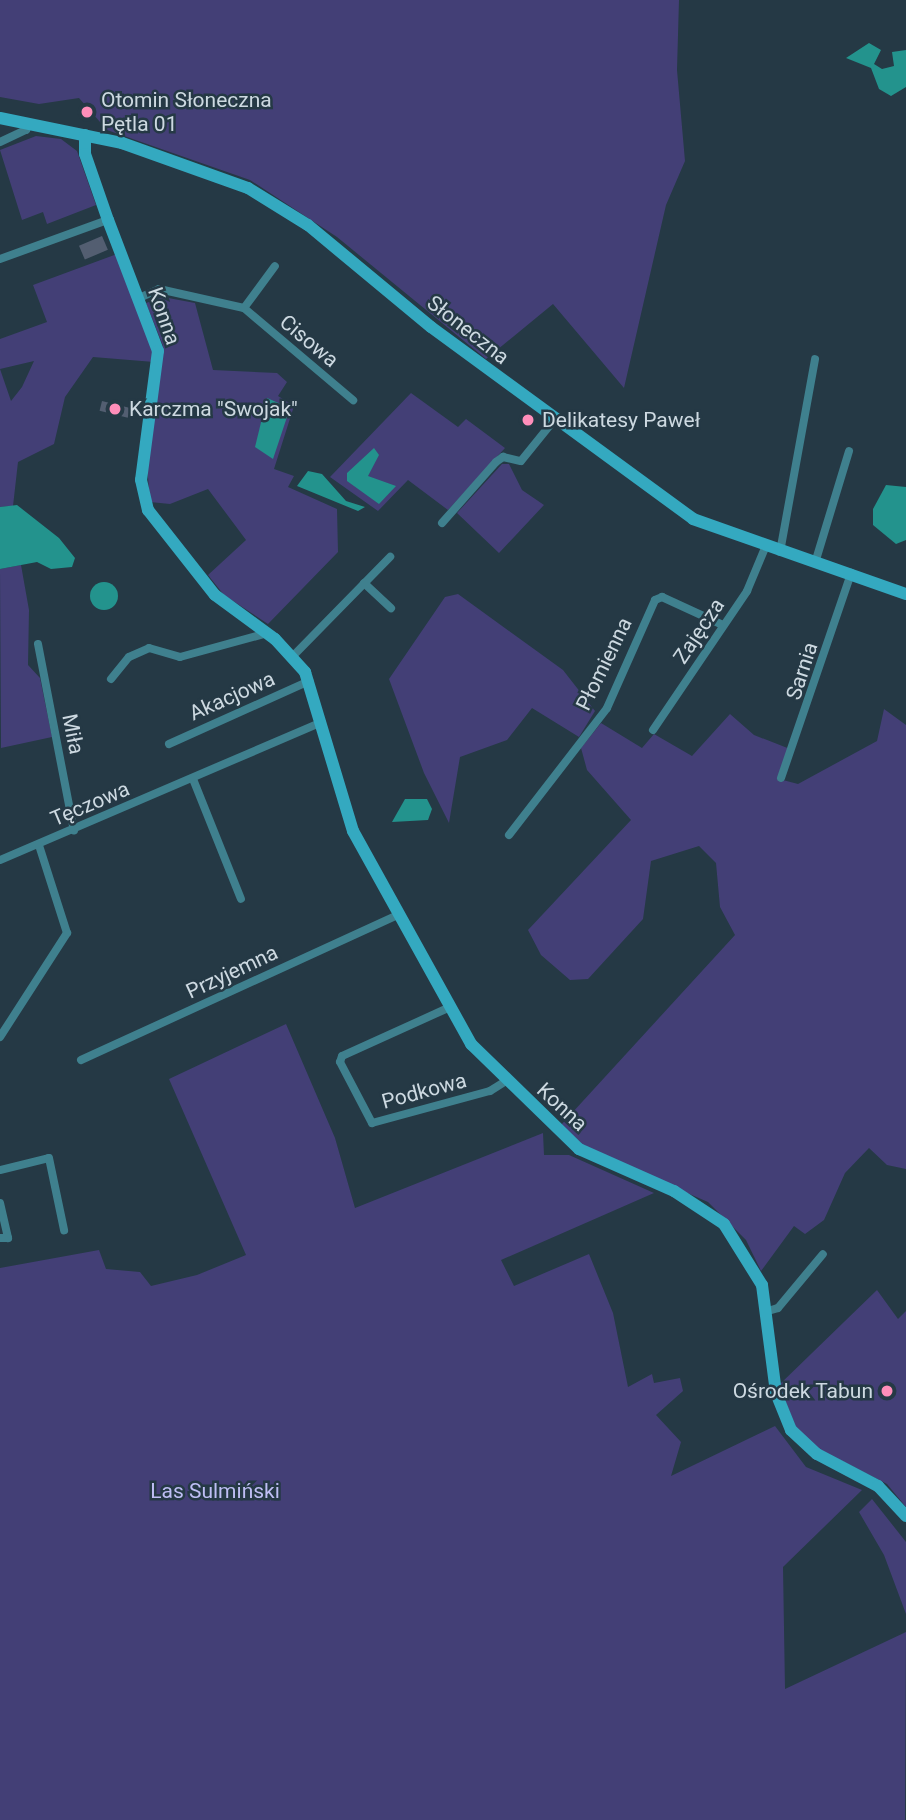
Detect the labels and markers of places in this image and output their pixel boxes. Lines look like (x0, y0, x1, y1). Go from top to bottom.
place label: Otomin Słoneczna Pętla 01 (101, 87, 272, 137)
marker: Otomin Słoneczna Pętla 01 (79, 104, 95, 120)
place label: Karczma "Swojak" (129, 396, 298, 422)
marker: Karczma "Swojak" (107, 401, 123, 417)
place label: Delikatesy Paweł (542, 407, 700, 433)
marker: Delikatesy Paweł (520, 412, 536, 428)
place label: Ośrodek Tabun (732, 1378, 873, 1404)
marker: Ośrodek Tabun (879, 1383, 895, 1399)

